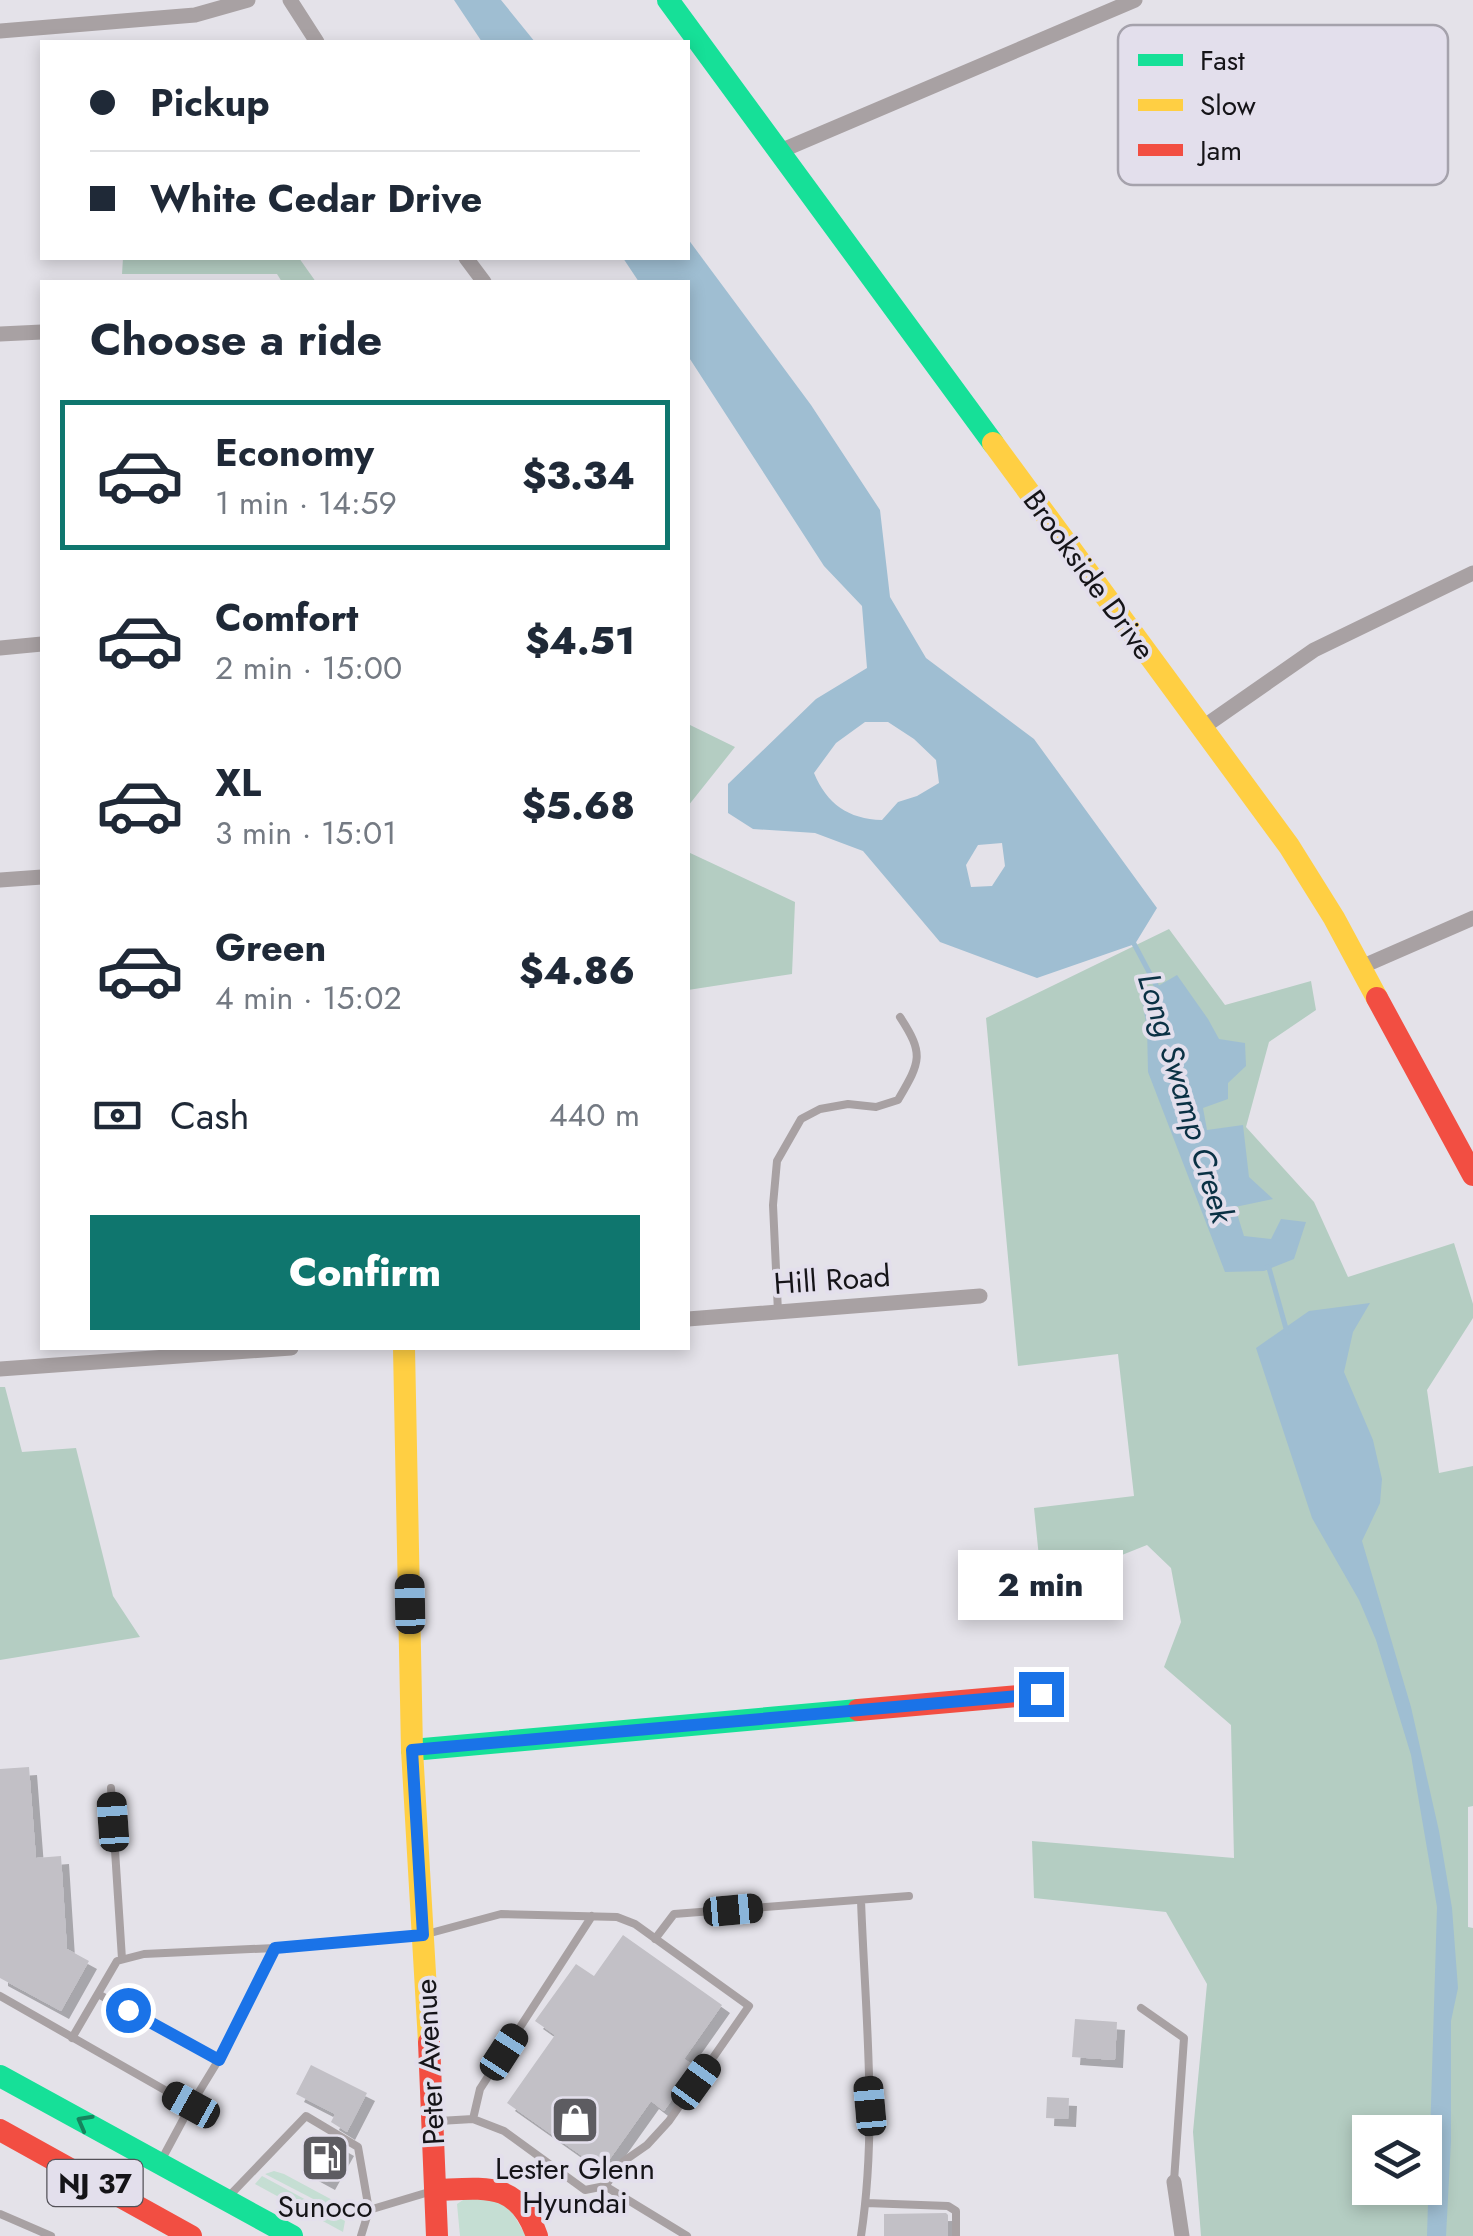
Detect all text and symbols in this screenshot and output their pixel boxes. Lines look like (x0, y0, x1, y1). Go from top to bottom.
legend (1118, 25, 1448, 185)
text: Fast (1200, 40, 1245, 81)
text: Pickup (150, 75, 270, 130)
text: Slow (1200, 85, 1256, 126)
text: Jam (1196, 130, 1242, 171)
text: White Cedar Drive (150, 171, 482, 226)
text: Choose a ride (90, 307, 382, 372)
text: Economy (215, 425, 374, 480)
icon: car (95, 430, 185, 520)
text: $3.34 (522, 448, 635, 503)
text: 1 min · 14:59 (215, 480, 397, 526)
street label: Brookside Drive (1013, 481, 1166, 669)
text: Comfort (215, 590, 358, 645)
icon: car (95, 595, 185, 685)
text: $4.51 (525, 613, 635, 668)
text: 2 min · 15:00 (215, 645, 402, 691)
text: XL (215, 755, 261, 810)
icon: car (95, 760, 185, 850)
text: $5.68 (522, 778, 635, 833)
text: 3 min · 15:01 (215, 810, 397, 856)
text: Green (215, 920, 326, 975)
icon: car (95, 925, 185, 1015)
text: $4.86 (519, 943, 635, 998)
water label: Long Swamp Creek (1126, 967, 1246, 1230)
text: 4 min · 15:02 (215, 975, 402, 1021)
icon: cash (90, 1088, 145, 1143)
text: Cash (170, 1088, 250, 1143)
text: 440 m (549, 1092, 640, 1138)
button: Confirm (90, 1215, 640, 1330)
street label: Hill Road (772, 1254, 892, 1305)
callout: 2 min (958, 1549, 1124, 1619)
text: 2 min (998, 1562, 1083, 1608)
car (394, 1574, 426, 1634)
route end (1019, 1672, 1064, 1717)
car (96, 1791, 130, 1853)
car (702, 1892, 764, 1928)
street label: Peter Avenue (404, 1978, 455, 2146)
route start (106, 1988, 151, 2033)
car (475, 2019, 533, 2085)
car (666, 2049, 726, 2115)
car (852, 2075, 888, 2137)
car (157, 2077, 225, 2133)
shop icon: Lester Glenn Hyundai (549, 2094, 601, 2146)
one-way arrow (77, 2114, 95, 2134)
map controls (1352, 2115, 1442, 2205)
button: layers (1352, 2115, 1442, 2205)
fuel station icon: Sunoco (299, 2132, 351, 2184)
place label: Lester Glenn Hyundai (495, 2147, 655, 2224)
road number: NJ 37 (48, 2160, 142, 2206)
place label: Sunoco (277, 2185, 373, 2228)

